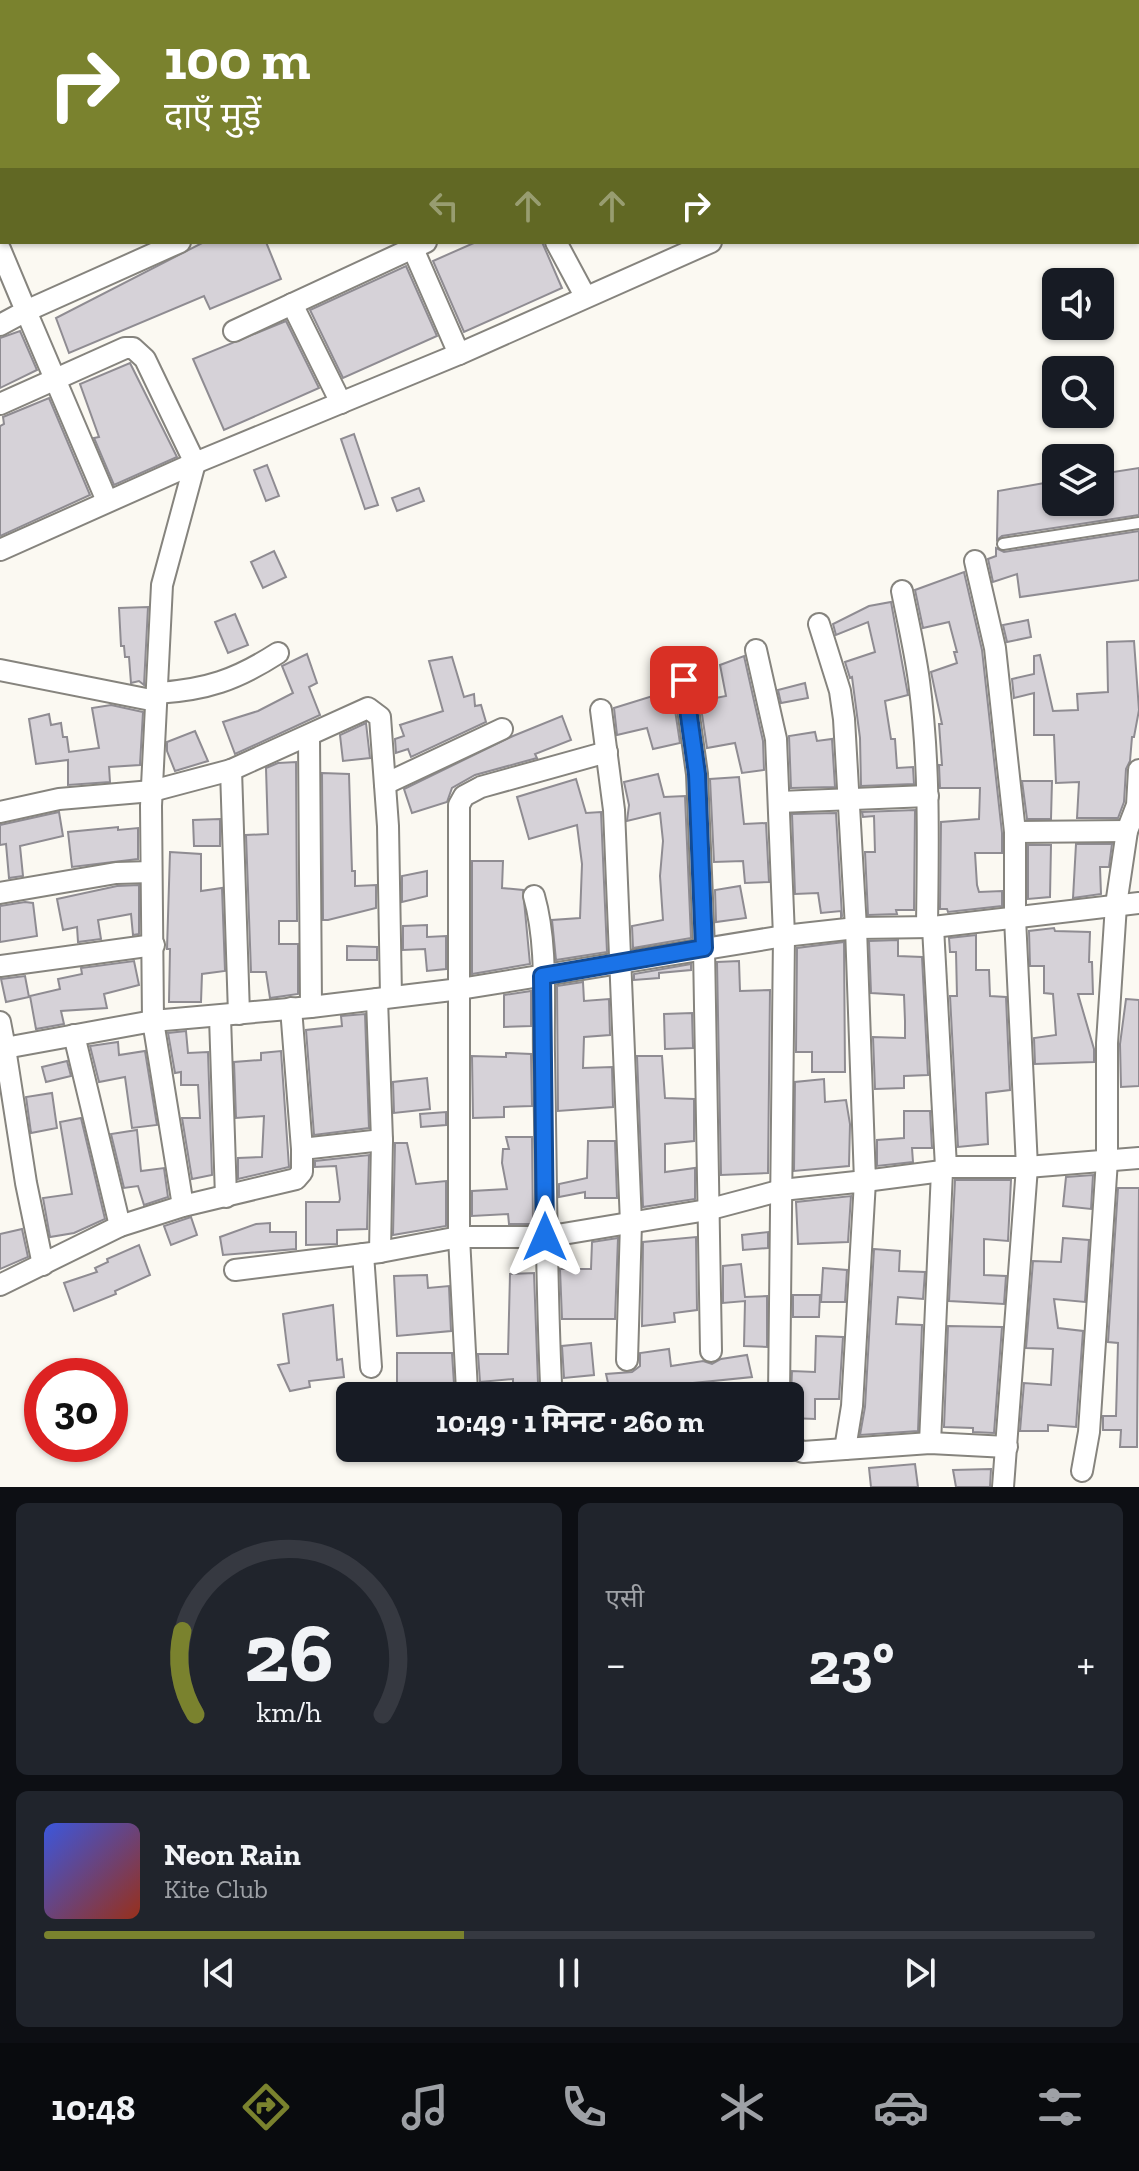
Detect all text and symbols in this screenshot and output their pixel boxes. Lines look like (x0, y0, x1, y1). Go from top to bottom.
text: 100 m (164, 26, 311, 93)
icon: right (32, 32, 136, 136)
text: दाएँ मुड़ें (164, 94, 261, 137)
icon: left (422, 184, 466, 228)
icon: ahead (506, 184, 550, 228)
icon: ahead (590, 184, 634, 228)
icon: right (674, 184, 718, 228)
map controls (1042, 268, 1114, 516)
button: sound (1042, 268, 1114, 340)
button: search (1042, 356, 1114, 428)
button: layers (1042, 444, 1114, 516)
pin (650, 646, 718, 714)
icon: arrive (662, 658, 706, 702)
position arrow (503, 1195, 587, 1279)
speed limit sign: 30 (24, 1358, 128, 1462)
text: 10:49 · 1 मिनट · 260 m (436, 1404, 704, 1440)
text: एसी (606, 1582, 644, 1614)
text: 26 (244, 1602, 333, 1702)
text: 23° (808, 1627, 894, 1699)
text: − (606, 1637, 626, 1690)
text: + (1076, 1637, 1095, 1690)
text: km/h (256, 1695, 321, 1729)
text: Neon Rain (164, 1837, 301, 1873)
text: Kite Club (164, 1873, 268, 1905)
icon: previous (197, 1951, 241, 1995)
icon: pause (547, 1951, 591, 1995)
icon: next (898, 1951, 942, 1995)
icon: directions (238, 2079, 294, 2135)
icon: music (397, 2079, 453, 2135)
icon: phone (556, 2079, 612, 2135)
icon: climate (714, 2079, 770, 2135)
icon: car (873, 2079, 929, 2135)
icon: filters (1032, 2079, 1088, 2135)
text: 10:48 (51, 2086, 135, 2129)

